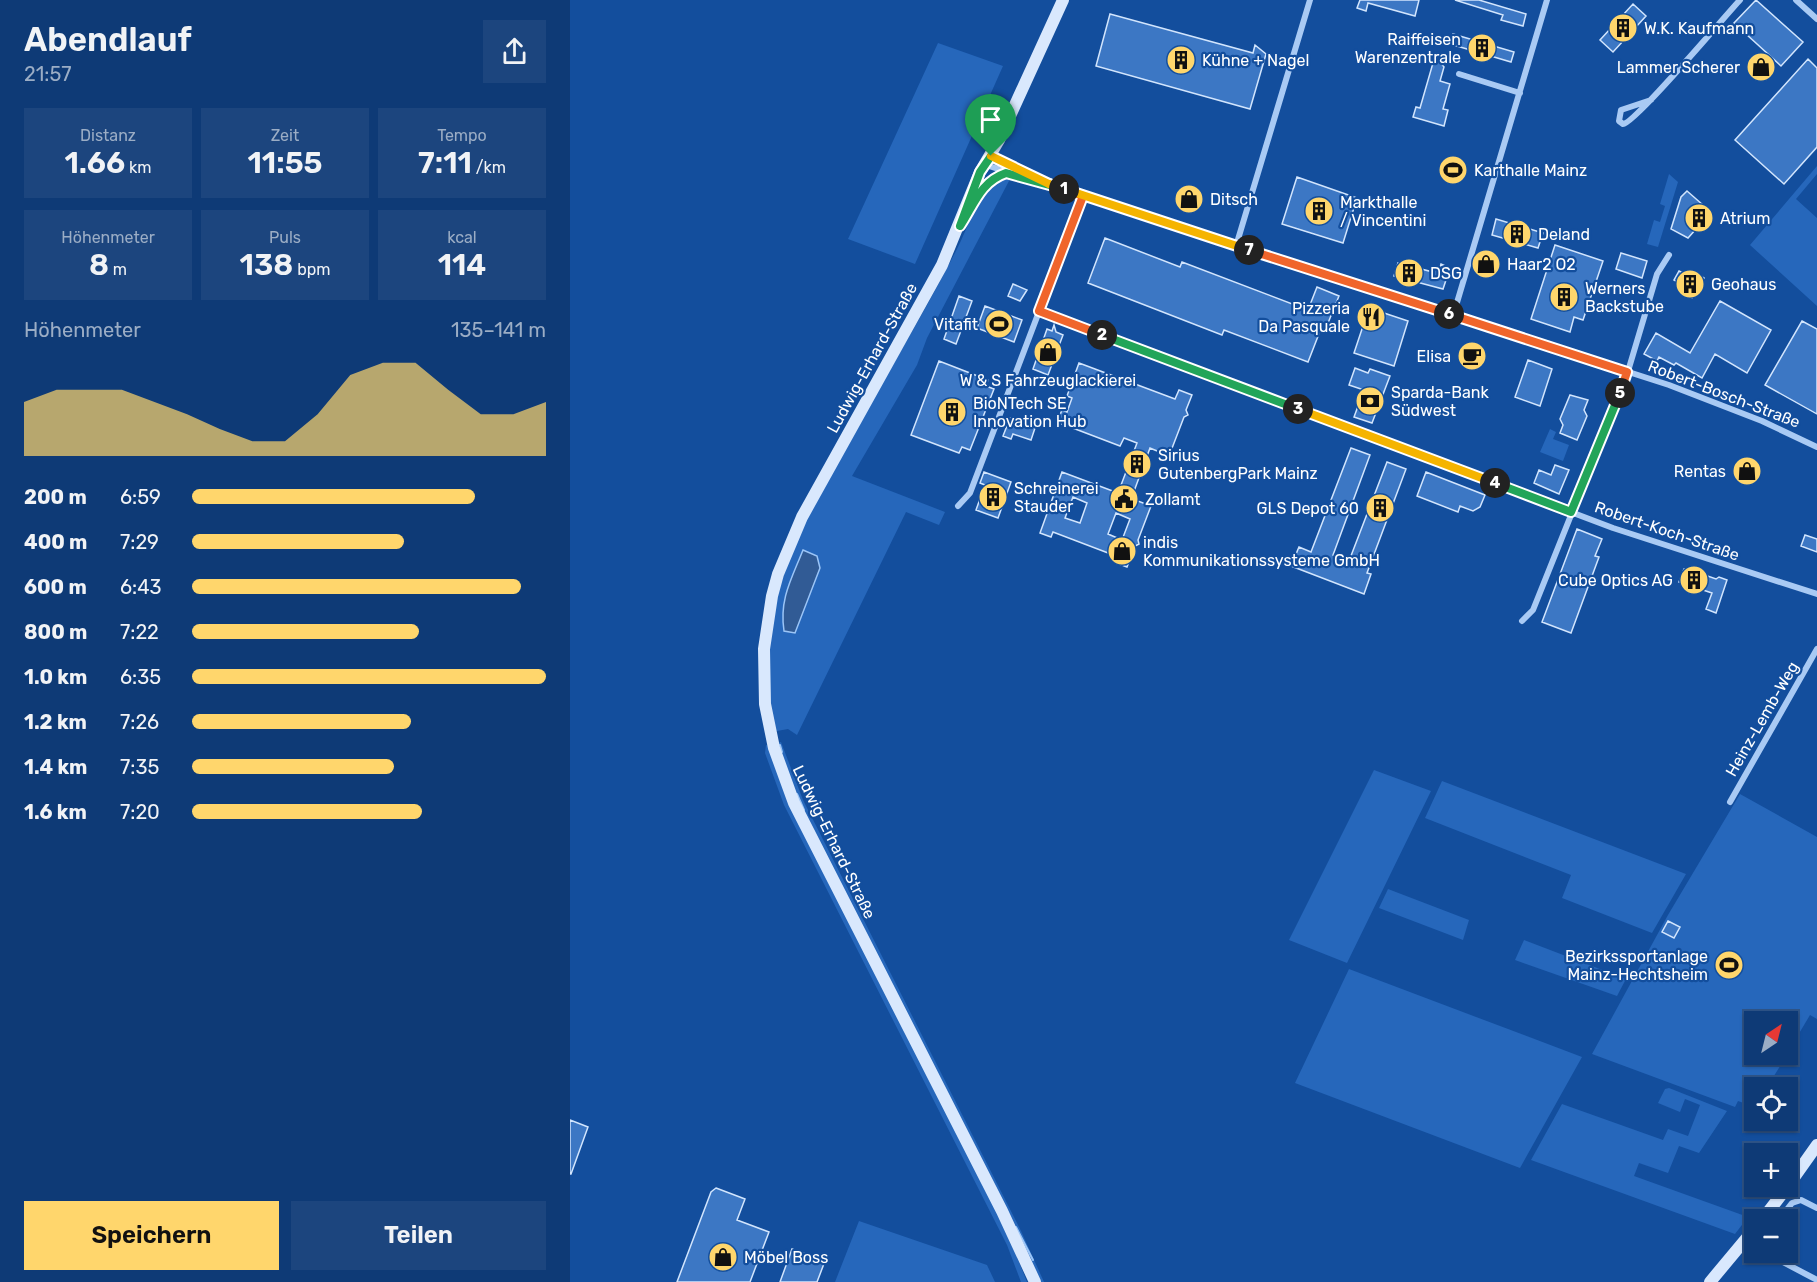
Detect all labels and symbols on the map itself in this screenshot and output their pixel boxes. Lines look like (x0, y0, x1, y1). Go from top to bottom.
building icon: W.K. Kaufmann (1607, 12, 1639, 44)
place label: W.K. Kaufmann (1644, 19, 1754, 38)
place label: Raiffeisen Warenzentrale (1355, 30, 1461, 67)
building icon: Raiffeisen Warenzentrale (1466, 32, 1498, 64)
building icon: Kühne + Nagel (1165, 44, 1197, 76)
place label: Kühne + Nagel (1202, 51, 1309, 70)
shop icon: Lammer Scherer (1745, 51, 1777, 83)
place label: Lammer Scherer (1617, 58, 1740, 77)
pin (965, 94, 1016, 156)
sports icon: Karthalle Mainz (1437, 154, 1469, 186)
place label: Karthalle Mainz (1474, 161, 1587, 180)
pin: 1 (1049, 174, 1079, 204)
shop icon: Ditsch (1173, 183, 1205, 215)
place label: Ditsch (1210, 190, 1258, 209)
place label: Markthalle / Vincentini (1340, 193, 1426, 230)
building icon: Markthalle / Vincentini (1303, 195, 1335, 227)
building icon: Atrium (1683, 202, 1715, 234)
place label: Atrium (1720, 209, 1770, 228)
building icon: Deland (1501, 218, 1533, 250)
place label: Deland (1538, 225, 1590, 244)
pin: 7 (1234, 235, 1264, 265)
shop icon: Haar2 O2 (1470, 248, 1502, 280)
place label: Haar2 O2 (1507, 255, 1576, 274)
building icon: DSG (1393, 257, 1425, 289)
place label: DSG (1430, 264, 1462, 283)
building icon: Geohaus (1674, 268, 1706, 300)
place label: Geohaus (1711, 275, 1776, 294)
place label: Werners Backstube (1585, 279, 1664, 316)
street label: Ludwig-Erhard-Straße (823, 280, 921, 436)
building icon: Werners Backstube (1548, 281, 1580, 313)
place label: Pizzeria Da Pasquale (1258, 299, 1350, 336)
pin: 6 (1434, 299, 1464, 329)
restaurant icon: Pizzeria Da Pasquale (1355, 301, 1387, 333)
sports icon: Vitafit (983, 308, 1015, 340)
place label: Vitafit (934, 315, 978, 334)
pin: 2 (1087, 320, 1117, 350)
shop icon: W & S Fahrzeuglackierei (1032, 336, 1064, 368)
cafe icon: Elisa (1456, 340, 1488, 372)
place label: Elisa (1417, 347, 1451, 366)
street label: Robert-Bosch-Straße (1645, 356, 1803, 432)
place label: W & S Fahrzeuglackierei (960, 371, 1136, 390)
pin: 5 (1605, 378, 1635, 408)
place label: Sparda-Bank Südwest (1391, 383, 1489, 420)
bank icon: Sparda-Bank Südwest (1354, 385, 1386, 417)
place label: BioNTech SE Innovation Hub (973, 394, 1086, 431)
pin: 3 (1283, 394, 1313, 424)
building icon: BioNTech SE Innovation Hub (936, 396, 968, 428)
place label: Sirius GutenbergPark Mainz (1158, 446, 1318, 483)
building icon: Sirius GutenbergPark Mainz (1121, 448, 1153, 480)
shop icon: Rentas (1731, 455, 1763, 487)
place label: Rentas (1674, 462, 1726, 481)
pin: 4 (1480, 468, 1510, 498)
place label: Schreinerei Stauder (1014, 479, 1099, 516)
building icon: Schreinerei Stauder (977, 481, 1009, 513)
public building icon: Zollamt (1108, 483, 1140, 515)
place label: Zollamt (1145, 490, 1201, 509)
building icon: GLS Depot 60 (1364, 492, 1396, 524)
street label: Robert-Koch-Straße (1592, 497, 1742, 565)
place label: GLS Depot 60 (1257, 499, 1359, 518)
place label: indis Kommunikationssysteme GmbH (1143, 533, 1380, 570)
shop icon: indis Kommunikationssysteme GmbH (1106, 535, 1138, 567)
building icon: Cube Optics AG (1678, 564, 1710, 596)
place label: Cube Optics AG (1558, 571, 1673, 590)
street label: Heinz-Lemb-Weg (1721, 658, 1803, 780)
street label: Ludwig-Erhard-Straße (789, 762, 879, 922)
place label: Bezirkssportanlage Mainz-Hechtsheim (1565, 947, 1708, 984)
sports icon: Bezirkssportanlage Mainz-Hechtsheim (1713, 949, 1745, 981)
north arrow (1744, 1011, 1798, 1065)
shop icon: Möbel Boss (707, 1241, 739, 1273)
place label: Möbel Boss (744, 1248, 828, 1267)

